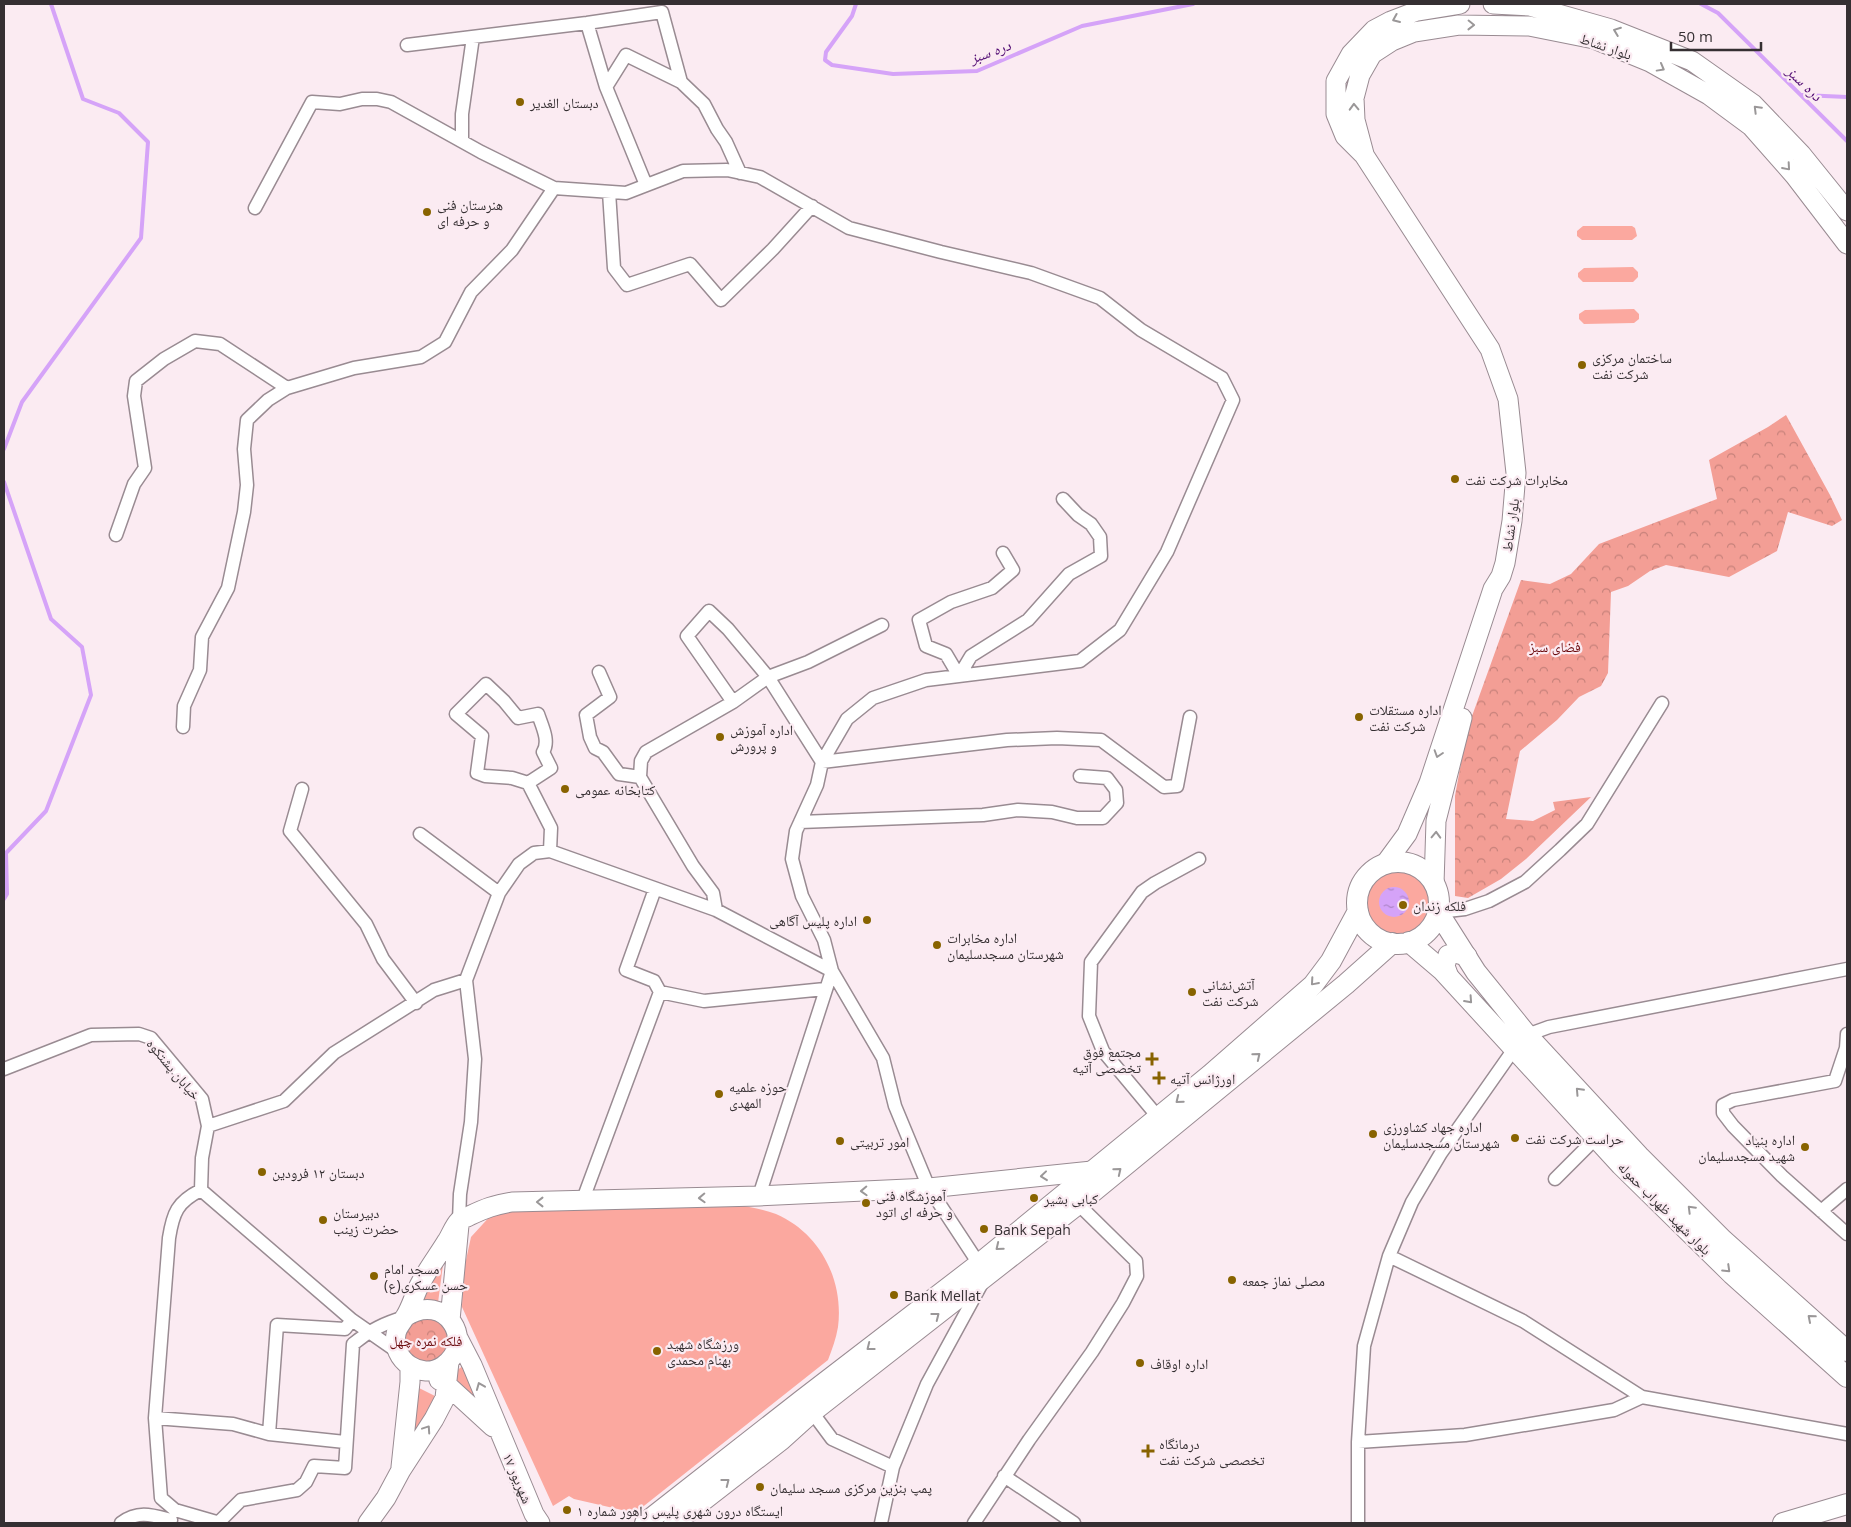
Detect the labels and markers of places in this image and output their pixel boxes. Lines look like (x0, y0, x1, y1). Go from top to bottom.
place label: دبستان الغدیر (529, 93, 599, 112)
marker: دبستان الغدیر (514, 96, 526, 108)
place label: هنرستان فنی و حرفه ای (437, 195, 503, 230)
marker: هنرستان فنی و حرفه ای (421, 206, 433, 218)
place label: ساختمان مرکزی شرکت نفت (1592, 348, 1672, 383)
marker: ساختمان مرکزی شرکت نفت (1576, 359, 1588, 371)
place label: مخابرات شرکت نفت (1465, 470, 1568, 489)
marker: مخابرات شرکت نفت (1449, 473, 1461, 485)
place label: اداره مستقلات شرکت نفت (1369, 700, 1442, 735)
marker: اداره مستقلات شرکت نفت (1353, 711, 1365, 723)
place label: اداره آموزش و پرورش (730, 720, 793, 755)
marker: اداره آموزش و پرورش (714, 731, 726, 743)
place label: کتابخانه عمومی (575, 780, 656, 799)
marker: کتابخانه عمومی (559, 783, 571, 795)
place label: فلکه زندان (1413, 896, 1466, 915)
marker: فلکه زندان (1397, 899, 1409, 911)
place label: اداره پلیس آگاهی (769, 911, 857, 930)
marker: اداره پلیس آگاهی (861, 914, 873, 926)
place label: اداره مخابرات شهرستان مسجدسلیمان (947, 928, 1064, 963)
marker: اداره مخابرات شهرستان مسجدسلیمان (931, 939, 943, 951)
place label: آتش‌نشانی شرکت نفت (1202, 975, 1258, 1010)
marker: آتش‌نشانی شرکت نفت (1186, 986, 1198, 998)
place label: مجتمع فوق تخصصی آتیه (1072, 1042, 1141, 1077)
marker: مجتمع فوق تخصصی آتیه (1145, 1052, 1159, 1066)
place label: اورژانس آتیه (1170, 1069, 1235, 1088)
marker: اورژانس آتیه (1152, 1071, 1166, 1085)
place label: حوزه علمیه المهدی (729, 1077, 787, 1112)
marker: حوزه علمیه المهدی (713, 1088, 725, 1100)
place label: اداره جهاد کشاورزی شهرستان مسجدسلیمان (1383, 1117, 1500, 1152)
marker: اداره جهاد کشاورزی شهرستان مسجدسلیمان (1367, 1128, 1379, 1140)
place label: حراست شرکت نفت (1525, 1129, 1624, 1148)
place label: اداره بنیاد شهید مسجدسلیمان (1698, 1130, 1795, 1165)
place label: امور تربیتی (850, 1132, 909, 1151)
marker: حراست شرکت نفت (1509, 1132, 1521, 1144)
marker: امور تربیتی (834, 1135, 846, 1147)
marker: اداره بنیاد شهید مسجدسلیمان (1799, 1141, 1811, 1153)
place label: دبستان ۱۲ فرودین (272, 1163, 365, 1182)
marker: دبستان ۱۲ فرودین (256, 1166, 268, 1178)
place label: آموزشگاه فنی و حرفه ای اتود (876, 1186, 953, 1221)
place label: کبابی بشیر (1043, 1189, 1099, 1208)
marker: کبابی بشیر (1028, 1192, 1040, 1204)
marker: آموزشگاه فنی و حرفه ای اتود (860, 1197, 872, 1209)
place label: دبیرستان حضرت زینب (333, 1203, 399, 1238)
marker: دبیرستان حضرت زینب (317, 1214, 329, 1226)
place label: Bank Sepah (994, 1220, 1071, 1239)
marker: Bank Sepah (978, 1223, 990, 1235)
place label: مسجد امام حسن عسکری(ع) (384, 1259, 468, 1295)
marker: مسجد امام حسن عسکری(ع) (368, 1270, 380, 1282)
place label: مصلی نماز جمعه (1242, 1271, 1325, 1290)
marker: مصلی نماز جمعه (1226, 1274, 1238, 1286)
place label: Bank Mellat (904, 1286, 981, 1305)
marker: Bank Mellat (888, 1289, 900, 1301)
place label: ورزشگاه شهید بهنام محمدی (667, 1334, 739, 1370)
marker: ورزشگاه شهید بهنام محمدی (651, 1345, 663, 1357)
place label: اداره اوقاف (1150, 1354, 1208, 1373)
marker: اداره اوقاف (1134, 1357, 1146, 1369)
place label: درمانگاه تخصصی شرکت نفت (1159, 1434, 1265, 1469)
marker: درمانگاه تخصصی شرکت نفت (1141, 1444, 1155, 1458)
place label: پمپ بنزین مرکزی مسجد سلیمان (770, 1478, 932, 1497)
marker: پمپ بنزین مرکزی مسجد سلیمان (754, 1481, 766, 1493)
place label: ایستگاه درون شهری پلیس راهور شماره ۱ (577, 1501, 783, 1520)
marker: ایستگاه درون شهری پلیس راهور شماره ۱ (561, 1504, 573, 1516)

